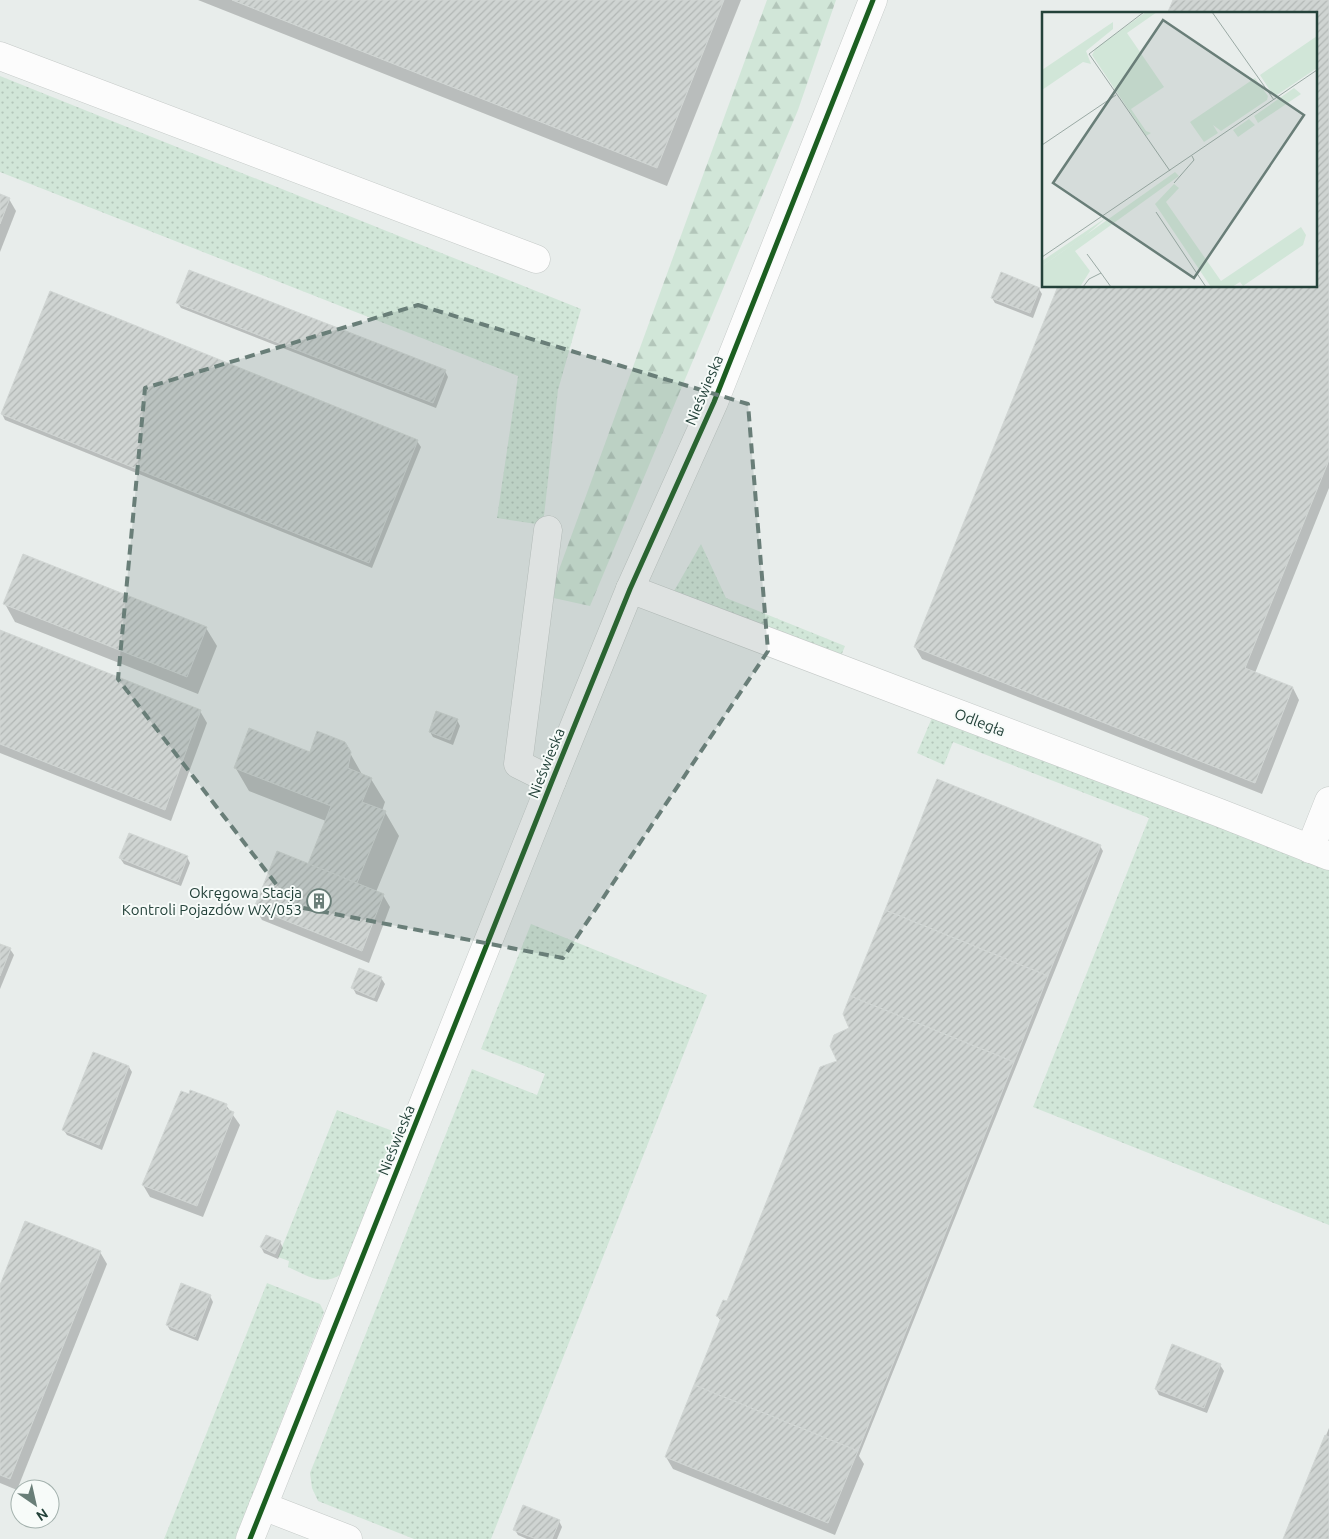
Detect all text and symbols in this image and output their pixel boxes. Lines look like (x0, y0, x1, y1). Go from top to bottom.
inset map (1042, 12, 1316, 288)
street label: Nieświeska (682, 352, 726, 428)
street label: Odległa (952, 705, 1008, 739)
street label: Nieświeska (524, 725, 568, 801)
place label: Okręgowa Stacja Kontroli Pojazdów WX/053 (122, 884, 302, 918)
building icon: Okręgowa Stacja Kontroli Pojazdów WX/053 (306, 888, 332, 914)
street label: Nieświeska (374, 1102, 418, 1178)
north arrow (10, 1479, 60, 1529)
text: N (33, 1505, 51, 1524)

